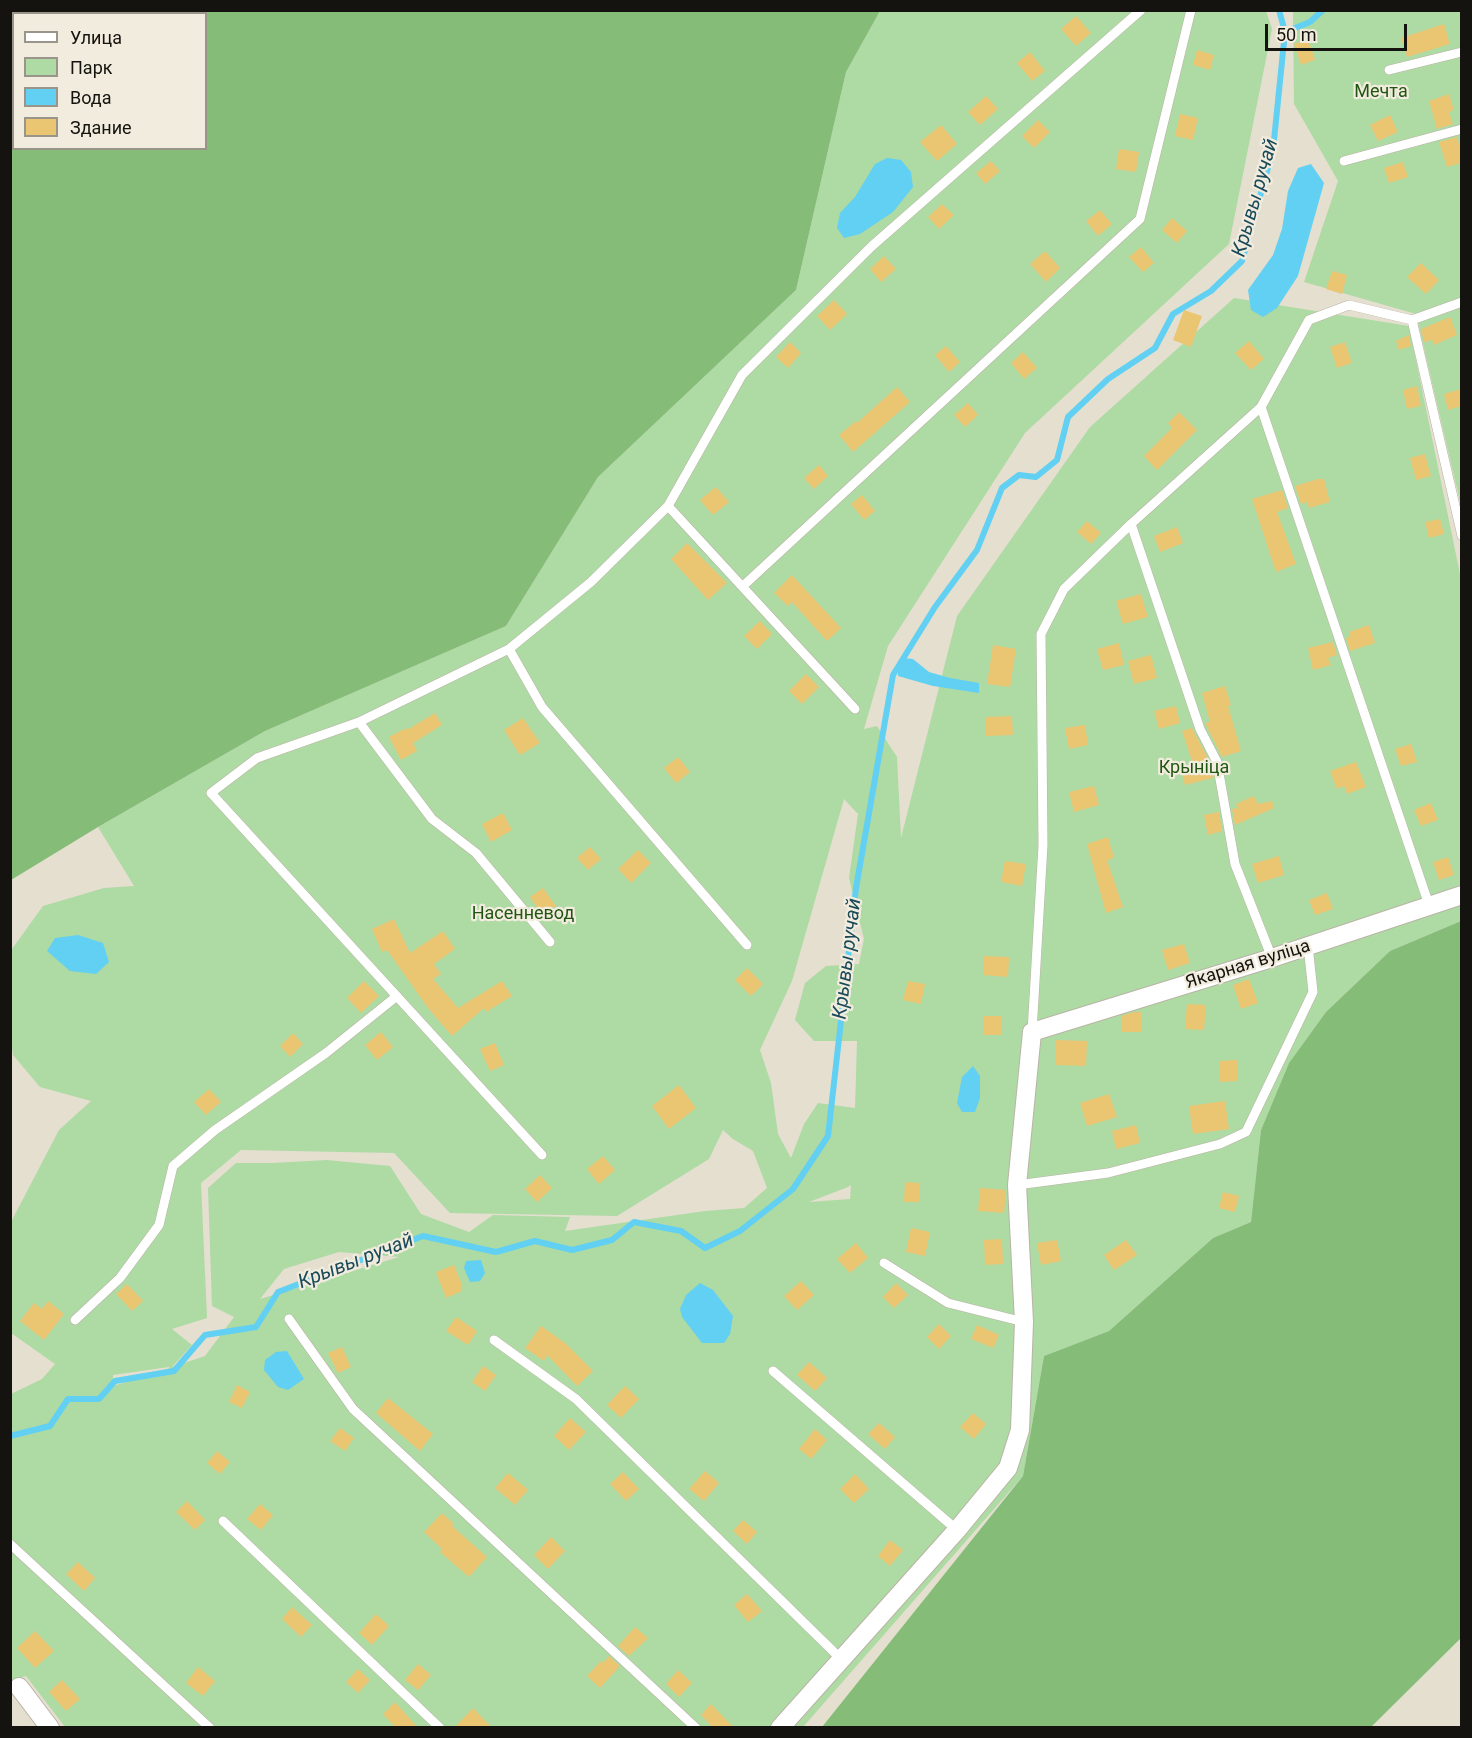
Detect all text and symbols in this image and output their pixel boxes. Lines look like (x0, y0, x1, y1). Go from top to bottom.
legend (12, 12, 207, 150)
scale bar (1268, 12, 1410, 50)
text: 50 m (1276, 24, 1316, 45)
text: Улица (70, 27, 122, 48)
text: Парк (70, 57, 112, 78)
park label: Мечта (1354, 81, 1408, 103)
text: Вода (70, 87, 112, 108)
text: Здание (70, 117, 132, 138)
water label: Крывы ручай (1228, 136, 1284, 260)
park label: Крыніца (1159, 757, 1229, 779)
water label: Крывы ручай (829, 897, 867, 1021)
park label: Насенневод (472, 903, 574, 925)
street label: Якарная вуліца (1183, 936, 1313, 994)
water label: Крывы ручай (295, 1229, 417, 1295)

